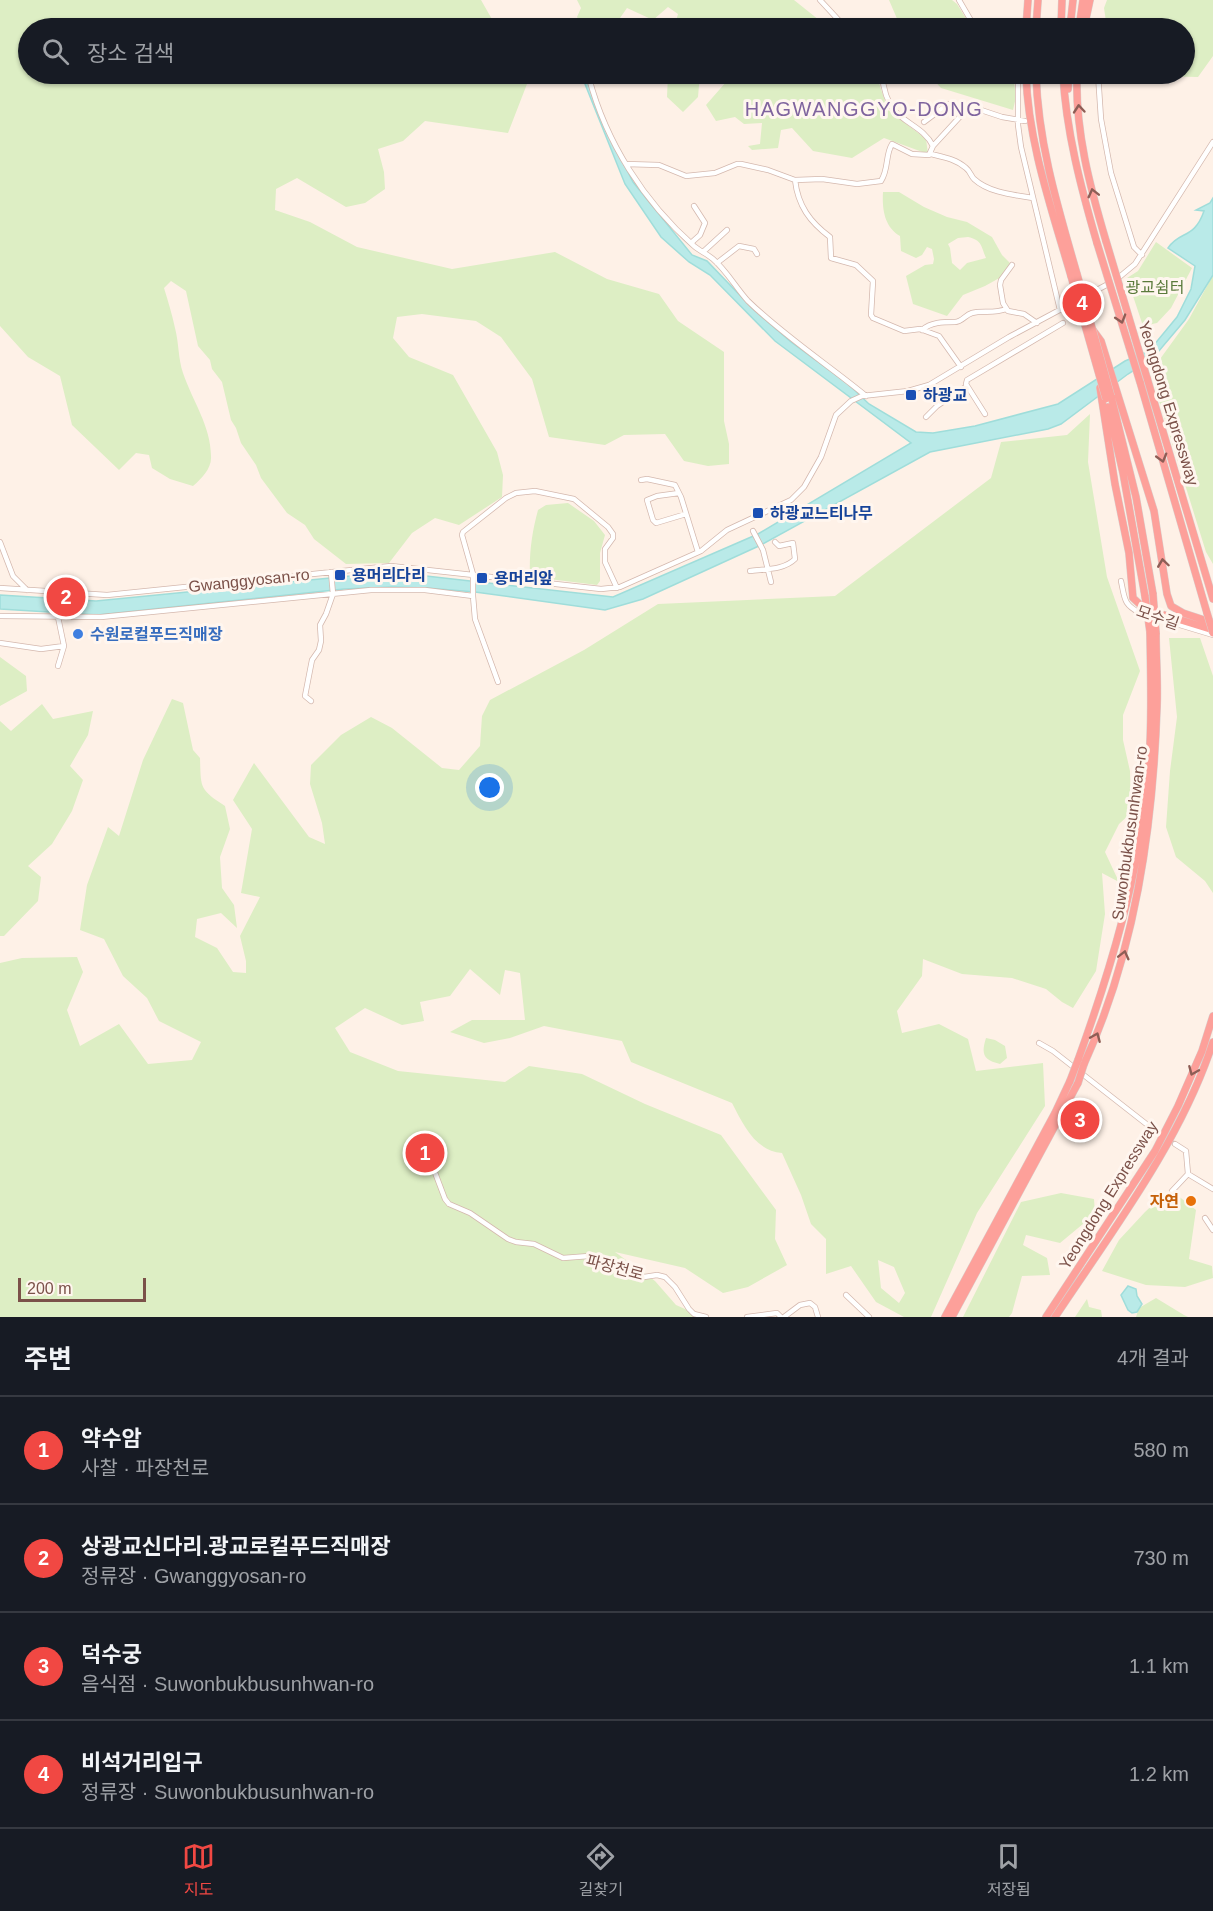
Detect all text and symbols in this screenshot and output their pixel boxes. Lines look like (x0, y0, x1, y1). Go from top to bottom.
search box (18, 18, 1195, 84)
icon: search (39, 35, 72, 68)
text: 장소 검색 (87, 41, 174, 66)
district label: HAGWANGGYO-DONG (745, 98, 983, 120)
one-way arrow (1073, 105, 1086, 114)
one-way arrow (1087, 188, 1100, 198)
park label: 광교쉼터 (1126, 279, 1184, 296)
pin: 4 (1062, 280, 1102, 326)
one-way arrow (1113, 313, 1126, 324)
street label: Yeongdong Expressway (1135, 319, 1202, 487)
place label: 하광교 (923, 387, 967, 404)
marker: 하광교 (904, 388, 918, 402)
one-way arrow (1155, 453, 1168, 463)
place label: 하광교느티나무 (770, 505, 873, 522)
marker: 하광교느티나무 (751, 506, 765, 520)
one-way arrow (1157, 558, 1169, 567)
street label: Gwanggyosan-ro (188, 566, 311, 595)
place label: 용머리다리 (352, 567, 426, 584)
marker: 용머리다리 (333, 568, 347, 582)
place label: 용머리앞 (494, 570, 553, 587)
marker: 용머리앞 (475, 571, 489, 585)
pin: 2 (46, 574, 86, 620)
street label: 모수길 (1134, 602, 1181, 633)
place label: 수원로컬푸드직매장 (90, 626, 223, 643)
marker: 수원로컬푸드직매장 (71, 627, 85, 641)
street label: Suwonbukbusunhwan-ro (1109, 745, 1150, 921)
your location (475, 773, 504, 802)
one-way arrow (1117, 950, 1130, 960)
one-way arrow (1089, 1033, 1101, 1044)
one-way arrow (1188, 1064, 1200, 1075)
pin: 3 (1060, 1098, 1100, 1142)
street label: Yeongdong Expressway (1056, 1118, 1161, 1272)
pin: 1 (406, 1130, 444, 1176)
place label: 자연 (1150, 1193, 1179, 1210)
marker: 자연 (1184, 1194, 1198, 1208)
street label: 파장천로 (584, 1252, 646, 1283)
scale bar (18, 1275, 146, 1302)
text: 200 m (27, 1280, 71, 1297)
text: 주변 (24, 1344, 72, 1374)
text: 4개 결과 (1117, 1347, 1189, 1369)
text: 약수암 (81, 1426, 142, 1451)
text: 1 (38, 1439, 49, 1461)
text: 580 m (1133, 1439, 1189, 1461)
text: 사찰 · 파장천로 (81, 1457, 209, 1479)
text: 상광교신다리.광교로컬푸드직매장 (81, 1534, 391, 1559)
text: 2 (38, 1547, 49, 1569)
text: 730 m (1133, 1547, 1189, 1569)
text: 정류장 · Gwanggyosan-ro (81, 1565, 306, 1587)
text: 덕수궁 (81, 1642, 142, 1667)
text: 3 (38, 1655, 49, 1677)
text: 1.1 km (1129, 1655, 1189, 1677)
text: 음식점 · Suwonbukbusunhwan-ro (81, 1673, 374, 1695)
text: 비석거리입구 (81, 1750, 202, 1775)
text: 4 (38, 1763, 49, 1785)
text: 1.2 km (1129, 1763, 1189, 1785)
text: 정류장 · Suwonbukbusunhwan-ro (81, 1781, 374, 1803)
tab: 지도 (182, 1840, 215, 1900)
tab: 길찾기 (579, 1840, 623, 1900)
tab: 저장됨 (987, 1840, 1031, 1900)

